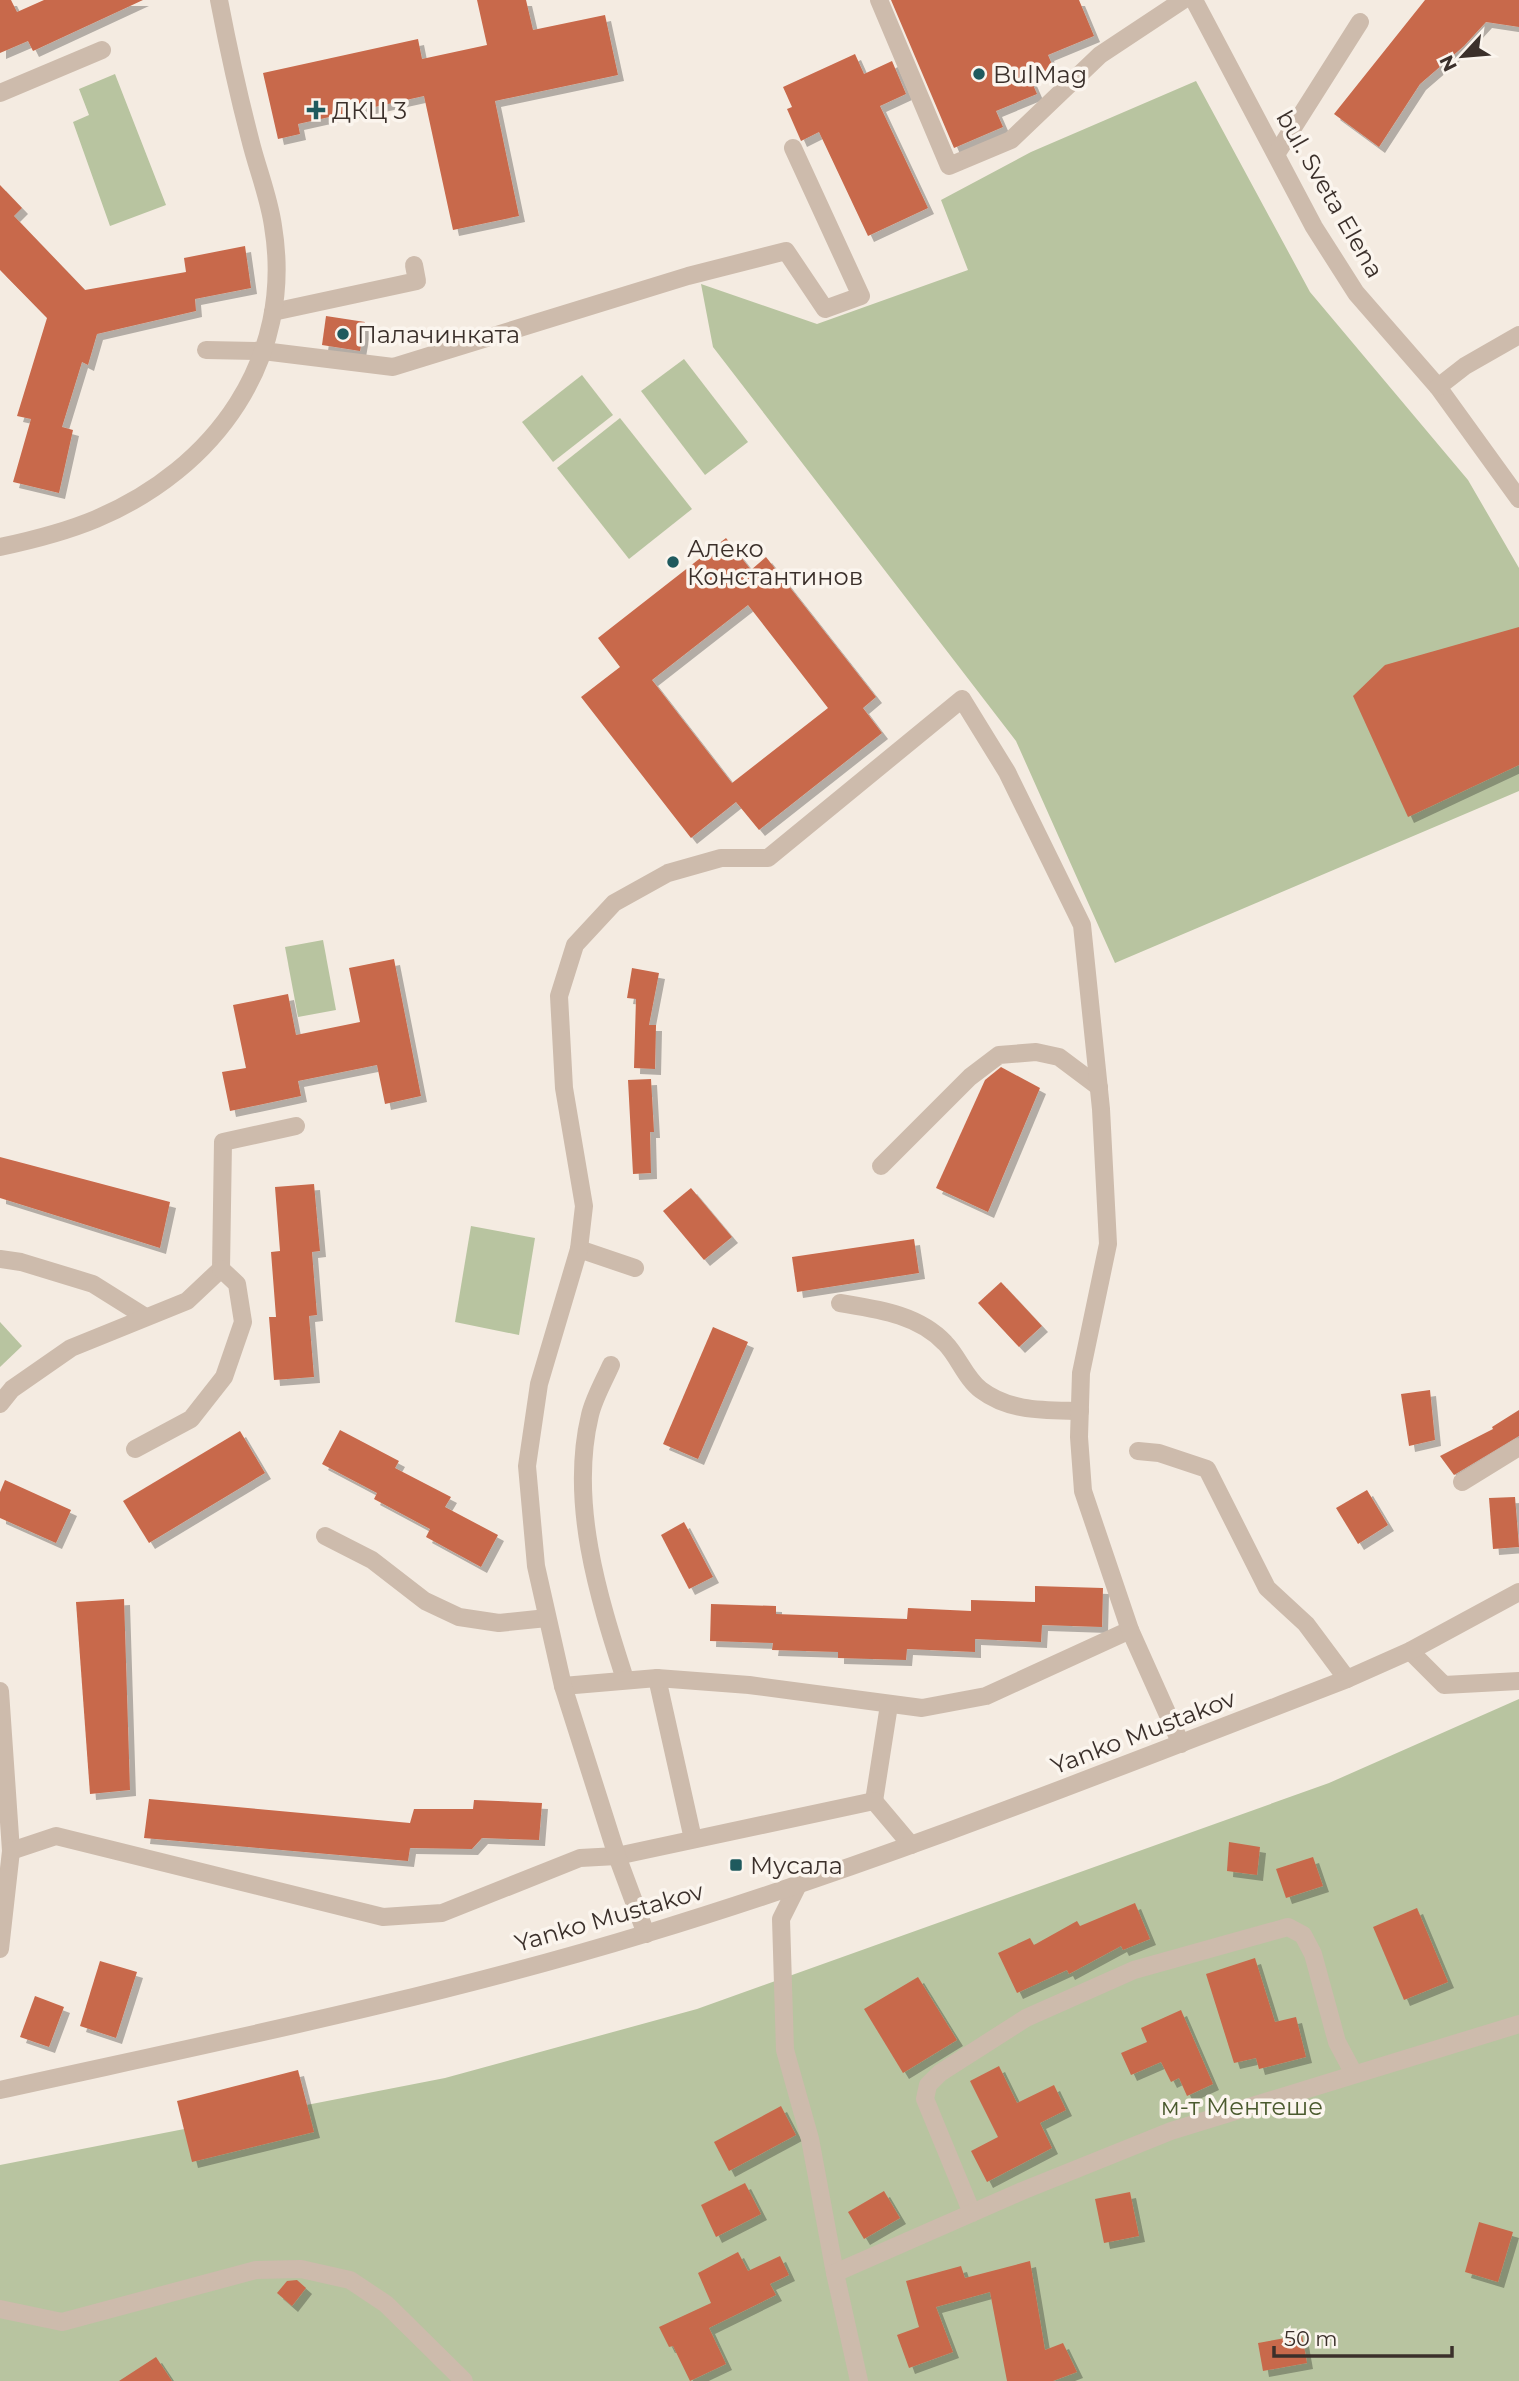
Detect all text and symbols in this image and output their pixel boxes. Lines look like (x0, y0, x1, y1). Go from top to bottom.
north arrow (1428, 21, 1498, 91)
text: N (1434, 51, 1462, 75)
place label: BulMag (993, 60, 1087, 89)
marker: BulMag (971, 66, 987, 82)
place label: ДКЦ 3 (332, 96, 407, 125)
marker: ДКЦ 3 (306, 100, 326, 120)
street label: bul. Sveta Elena (1270, 105, 1390, 283)
place label: Палачинката (357, 320, 520, 349)
marker: Палачинката (335, 326, 351, 342)
place label: Алеко Константинов (687, 534, 863, 591)
marker: Алеко Константинов (665, 554, 681, 570)
street label: Yanko Mustakov (1047, 1684, 1239, 1780)
place label: Мусала (750, 1851, 843, 1880)
marker: Мусала (728, 1857, 744, 1873)
street label: Yanko Mustakov (511, 1876, 707, 1958)
park label: м-т Ментeше (1161, 2092, 1323, 2121)
scale bar (1274, 2314, 1452, 2358)
text: 50 m (1284, 2326, 1338, 2351)

